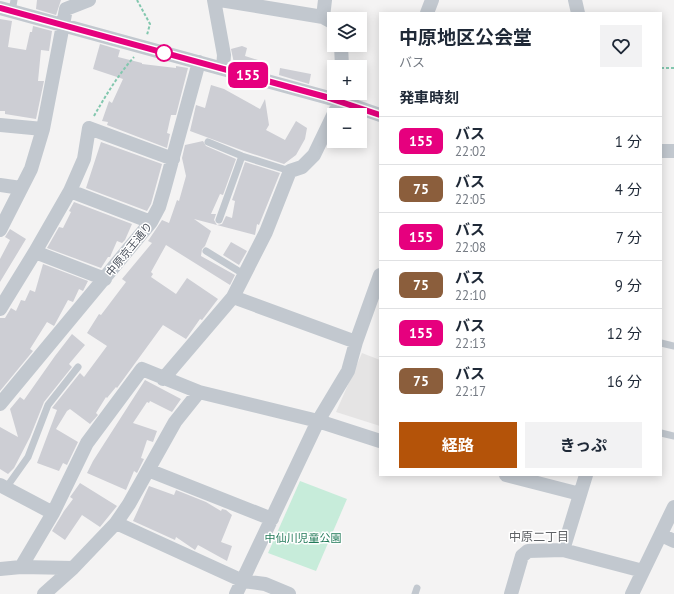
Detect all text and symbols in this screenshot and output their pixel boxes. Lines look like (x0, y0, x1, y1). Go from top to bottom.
map controls (327, 12, 367, 148)
button: layers (327, 12, 367, 52)
text: 中原地区公会堂 (399, 25, 532, 49)
button: heart (600, 25, 642, 67)
unlabelled marker (155, 44, 173, 62)
text: バス (399, 54, 425, 71)
button: + (327, 60, 367, 100)
line badge: 155 (225, 62, 271, 88)
text: 155 (236, 66, 260, 84)
text: 発車時刻 (399, 88, 459, 107)
button: − (327, 108, 367, 148)
text: バス (455, 124, 485, 143)
text: 155 (409, 132, 433, 150)
text: 1 分 (615, 132, 642, 151)
text: 22:02 (455, 143, 486, 160)
text: バス (455, 172, 485, 191)
text: 75 (413, 180, 429, 198)
text: 4 分 (615, 180, 642, 199)
text: 22:05 (455, 191, 486, 208)
street label: 中原京王通り (103, 219, 155, 279)
text: バス (455, 220, 485, 239)
text: 155 (409, 228, 433, 246)
text: 7 分 (616, 228, 642, 247)
text: 22:08 (455, 239, 486, 256)
text: バス (455, 268, 485, 287)
text: 75 (413, 276, 429, 294)
text: 9 分 (615, 276, 642, 295)
text: 22:10 (455, 287, 486, 304)
text: バス (455, 316, 485, 335)
text: 155 (409, 324, 433, 342)
text: 12 分 (607, 324, 642, 343)
text: 22:13 (455, 335, 486, 352)
text: バス (455, 364, 485, 383)
text: 75 (413, 372, 429, 390)
text: 16 分 (607, 372, 642, 391)
text: 22:17 (455, 383, 486, 400)
button: 経路 (399, 422, 517, 468)
button: きっぷ (525, 422, 642, 468)
district label: 中原二丁目 (509, 529, 569, 544)
park label: 中仙川児童公園 (265, 531, 342, 545)

